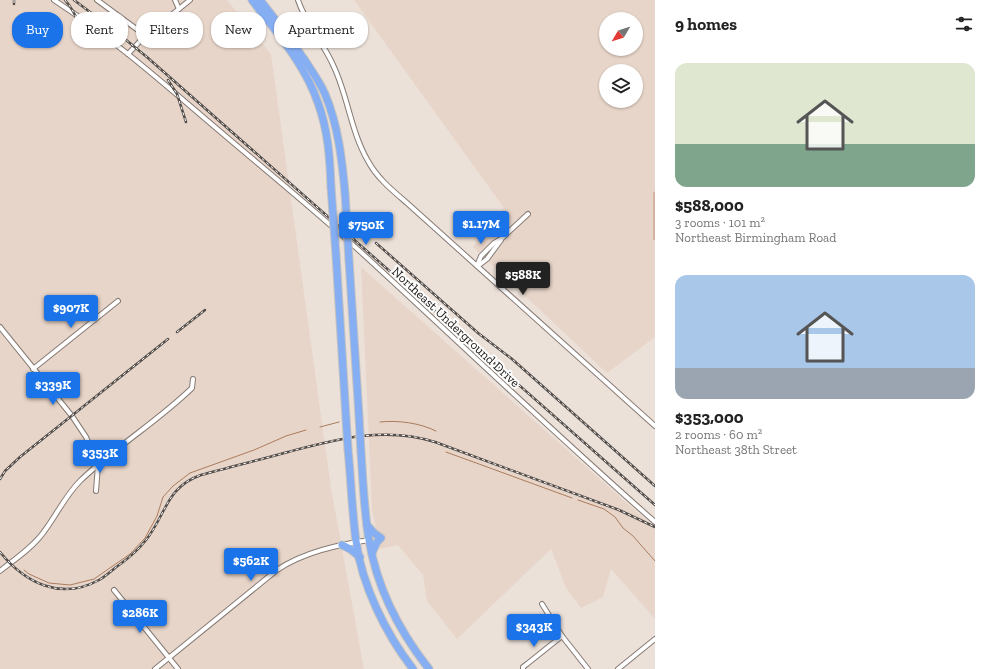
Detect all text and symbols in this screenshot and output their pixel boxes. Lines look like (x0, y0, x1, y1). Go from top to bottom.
chip: Buy (12, 12, 63, 48)
chip: Rent (71, 12, 128, 48)
chip: Filters (136, 12, 203, 48)
chip: New (211, 12, 266, 48)
chip: Apartment (274, 12, 368, 48)
north arrow (599, 12, 643, 56)
map controls (599, 12, 643, 108)
icon: filters (953, 13, 975, 35)
text: 9 homes (675, 14, 737, 34)
button: layers (599, 64, 643, 108)
icon: home (789, 89, 861, 161)
text: $588,000 (675, 195, 744, 215)
pin: $1.17M (448, 211, 514, 245)
pin: $750K (338, 212, 394, 246)
text: 3 rooms · 101 m² (675, 215, 765, 230)
text: $1.17M (462, 216, 500, 231)
text: $750K (348, 217, 384, 232)
text: Northeast Birmingham Road (675, 230, 836, 245)
pin: $588K (495, 262, 551, 296)
street label: Northeast Underground Drive (389, 264, 523, 390)
text: $588K (505, 267, 541, 282)
pin: $907K (43, 295, 99, 329)
text: $907K (53, 300, 89, 315)
icon: home (789, 301, 861, 373)
pin: $339K (25, 372, 81, 406)
text: $339K (35, 377, 71, 392)
text: $353,000 (675, 407, 744, 427)
text: 2 rooms · 60 m² (675, 427, 762, 442)
pin: $353K (72, 440, 128, 474)
text: Northeast 38th Street (675, 442, 797, 457)
text: $353K (82, 445, 118, 460)
pin: $562K (223, 548, 279, 582)
text: $562K (233, 553, 269, 568)
pin: $286K (112, 600, 168, 634)
text: $286K (122, 605, 158, 620)
pin: $343K (506, 614, 562, 648)
text: $343K (516, 619, 552, 634)

